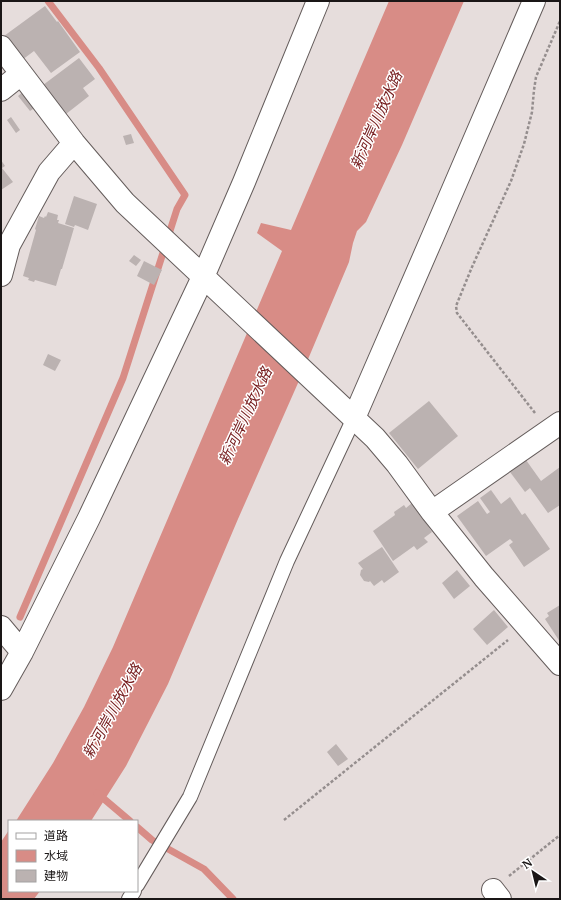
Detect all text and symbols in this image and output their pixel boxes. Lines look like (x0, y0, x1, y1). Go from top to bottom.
water label: 新河岸川放水路 (346, 66, 407, 172)
water label: 新河岸川放水路 (214, 363, 277, 468)
water label: 新河岸川放水路 (78, 659, 147, 762)
legend (8, 820, 138, 892)
text: 道路 (44, 828, 68, 843)
text: 水域 (44, 848, 68, 863)
north arrow (513, 852, 553, 892)
text: N (520, 855, 535, 872)
text: 建物 (44, 868, 68, 883)

